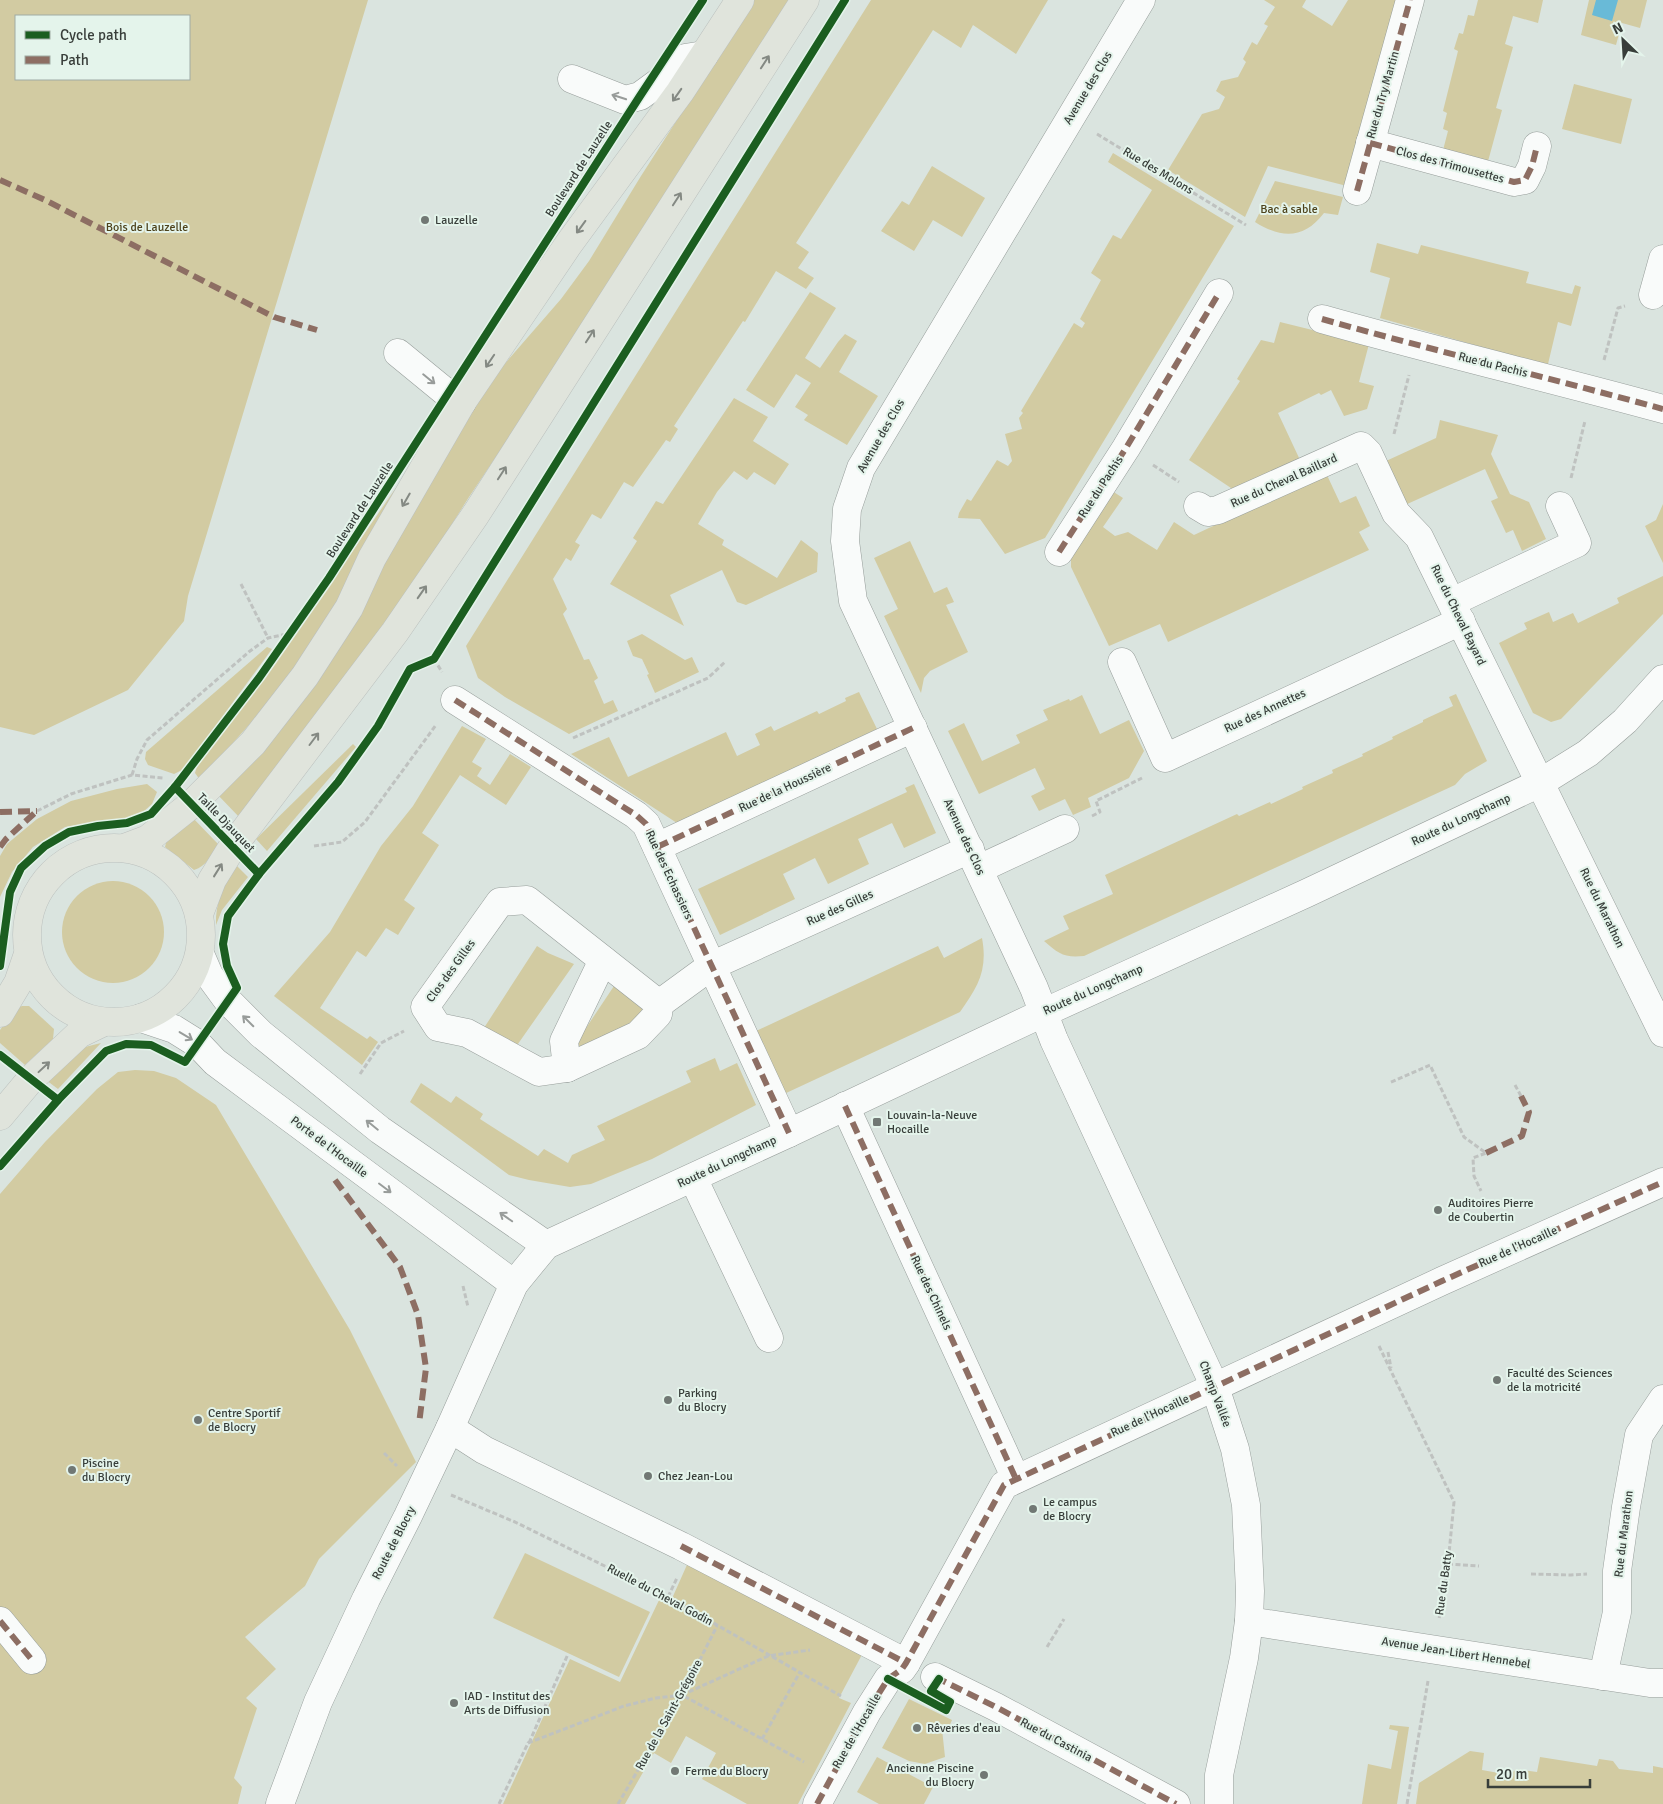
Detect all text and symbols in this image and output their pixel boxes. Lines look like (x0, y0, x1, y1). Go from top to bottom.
legend (15, 15, 190, 80)
north arrow (1598, 15, 1648, 65)
text: N (1610, 19, 1626, 38)
text: Cycle path (60, 26, 127, 44)
street label: Avenue des Clos (1060, 49, 1116, 127)
street label: Rue du Try Martin (1363, 49, 1403, 141)
text: Path (60, 51, 89, 69)
one-way arrow (760, 55, 770, 69)
one-way arrow (672, 88, 682, 102)
one-way arrow (612, 92, 627, 101)
street label: Boulevard de Lauzelle (542, 118, 616, 220)
street label: Clos des Trimousettes (1394, 143, 1506, 187)
street label: Rue des Molons (1120, 144, 1196, 198)
one-way arrow (672, 192, 683, 206)
park label: Bac à sable (1260, 202, 1318, 217)
place label: Lauzelle (435, 213, 478, 228)
marker: Lauzelle (419, 214, 431, 226)
park label: Bois de Lauzelle (106, 220, 188, 235)
one-way arrow (576, 220, 587, 233)
one-way arrow (585, 329, 595, 343)
street label: Rue du Pachis (1457, 349, 1529, 381)
one-way arrow (485, 354, 495, 368)
one-way arrow (423, 373, 436, 384)
street label: Avenue des Clos (854, 396, 908, 476)
street label: Rue du Cheval Baillard (1228, 451, 1340, 511)
street label: Rue du Pachis (1075, 453, 1127, 521)
street label: Boulevard de Lauzelle (323, 459, 397, 561)
one-way arrow (497, 466, 508, 480)
one-way arrow (400, 492, 410, 506)
street label: Rue du Cheval Bayard (1427, 562, 1489, 668)
one-way arrow (417, 585, 427, 599)
street label: Rue des Annettes (1222, 686, 1308, 736)
one-way arrow (309, 732, 319, 746)
street label: Rue de la Houssière (736, 760, 834, 816)
street label: Taille Djauquet (194, 790, 258, 856)
street label: Route du Longchamp (1409, 791, 1513, 849)
street label: Avenue des Clos (940, 796, 988, 878)
street label: Rue des Echassiers (642, 828, 696, 922)
one-way arrow (214, 863, 224, 877)
street label: Rue du Marathon (1576, 865, 1628, 951)
street label: Rue des Gilles (804, 887, 876, 929)
street label: Clos des Gilles (423, 937, 479, 1005)
street label: Route du Longchamp (1041, 961, 1145, 1019)
one-way arrow (241, 1015, 254, 1027)
one-way arrow (179, 1032, 193, 1042)
one-way arrow (38, 1061, 51, 1073)
place label: Louvain-la-Neuve Hocaille (887, 1108, 977, 1137)
street label: Porte de l'Hocaille (287, 1113, 371, 1181)
marker: Louvain-la-Neuve Hocaille (871, 1116, 883, 1128)
one-way arrow (366, 1119, 379, 1130)
street label: Route du Longchamp (675, 1133, 779, 1191)
one-way arrow (378, 1183, 392, 1193)
place label: Auditoires Pierre de Coubertin (1448, 1196, 1534, 1225)
marker: Auditoires Pierre de Coubertin (1432, 1204, 1444, 1216)
one-way arrow (499, 1212, 513, 1223)
street label: Rue de l'Hocaille (1476, 1223, 1560, 1271)
street label: Rue des Chinels (907, 1253, 955, 1333)
street label: Champ Vallée (1196, 1359, 1234, 1429)
place label: Faculté des Sciences de la motricité (1507, 1366, 1613, 1395)
marker: Faculté des Sciences de la motricité (1491, 1374, 1503, 1386)
place label: Parking du Blocry (678, 1386, 727, 1415)
street label: Rue de l'Hocaille (1108, 1391, 1192, 1441)
marker: Parking du Blocry (662, 1394, 674, 1406)
place label: Centre Sportif de Blocry (208, 1406, 281, 1435)
marker: Centre Sportif de Blocry (192, 1414, 204, 1426)
place label: Piscine du Blocry (82, 1456, 131, 1485)
marker: Piscine du Blocry (66, 1464, 78, 1476)
place label: Chez Jean-Lou (658, 1469, 733, 1484)
marker: Chez Jean-Lou (642, 1470, 654, 1482)
street label: Rue du Marathon (1611, 1490, 1637, 1578)
place label: Le campus de Blocry (1043, 1495, 1097, 1524)
street label: Route de Blocry (369, 1503, 419, 1582)
marker: Le campus de Blocry (1027, 1503, 1039, 1515)
street label: Rue du Batty (1432, 1549, 1456, 1616)
street label: Ruelle du Cheval Godin (604, 1561, 716, 1629)
street label: Avenue Jean-Libert Hennebel (1380, 1634, 1532, 1672)
street label: Rue de la Saint-Grégoire (632, 1657, 706, 1773)
place label: IAD - Institut des Arts de Diffusion (464, 1689, 550, 1718)
street label: Rue de l'Hocaille (829, 1690, 885, 1772)
marker: IAD - Institut des Arts de Diffusion (448, 1697, 460, 1709)
street label: Rue du Castinia (1017, 1715, 1095, 1765)
place label: Rêveries d'eau (927, 1721, 1000, 1736)
marker: Rêveries d'eau (911, 1722, 923, 1734)
scale bar (1488, 1756, 1590, 1788)
place label: Ancienne Piscine du Blocry (886, 1761, 974, 1790)
place label: Ferme du Blocry (685, 1764, 768, 1779)
marker: Ferme du Blocry (669, 1765, 681, 1777)
text: 20 m (1496, 1765, 1527, 1783)
marker: Ancienne Piscine du Blocry (978, 1769, 990, 1781)

